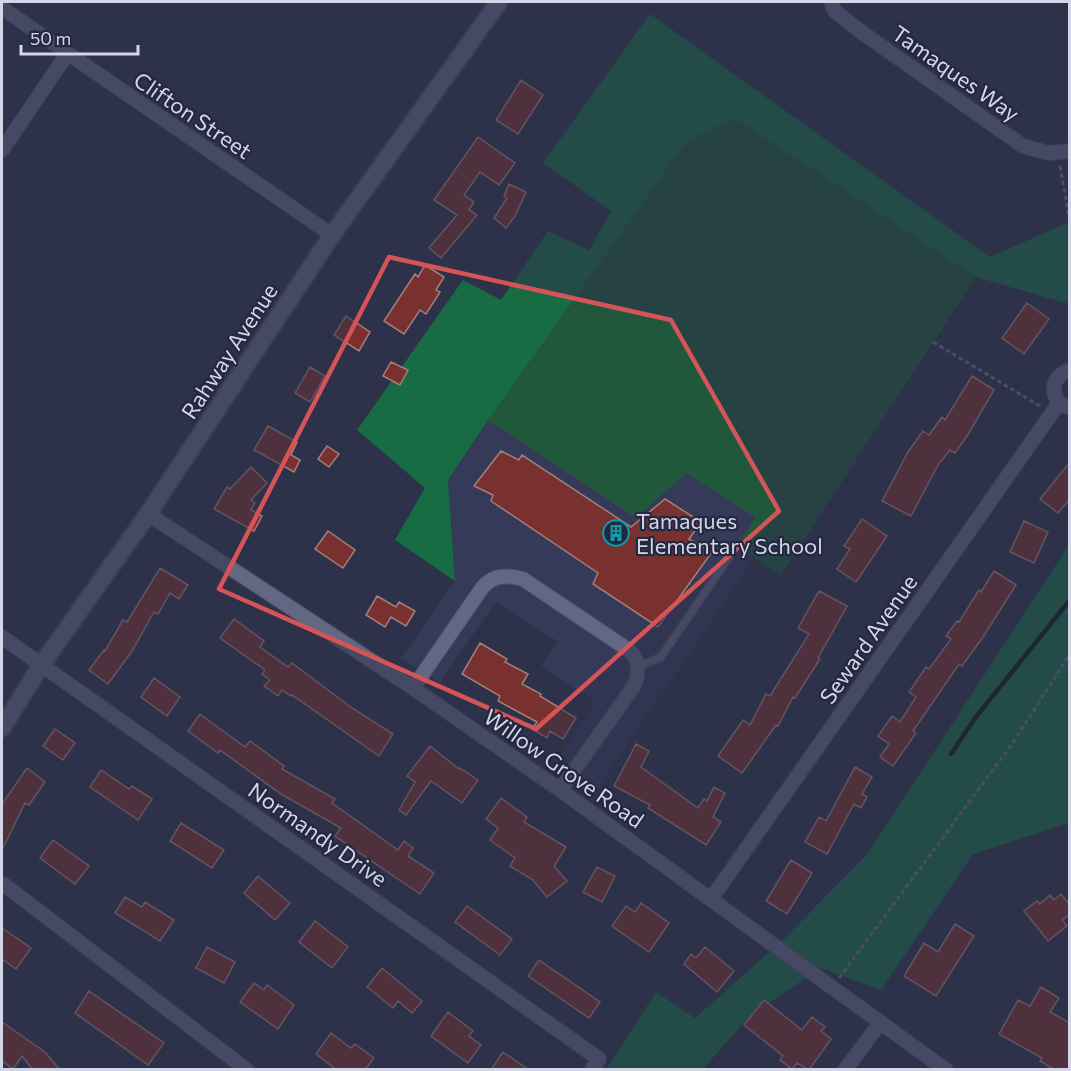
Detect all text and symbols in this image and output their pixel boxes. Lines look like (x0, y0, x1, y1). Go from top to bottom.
scale bar (21, 18, 138, 56)
street label: Tamaques Way (887, 19, 1025, 127)
text: 50 m (30, 27, 71, 49)
street label: Clifton Street (129, 66, 257, 164)
street label: Rahway Avenue (175, 278, 283, 424)
place label: Tamaques Elementary School (636, 507, 823, 559)
building icon: Tamaques Elementary School (601, 518, 631, 548)
street label: Seward Avenue (813, 569, 923, 709)
street label: Willow Grove Road (479, 703, 649, 833)
street label: Normandy Drive (243, 776, 393, 892)

